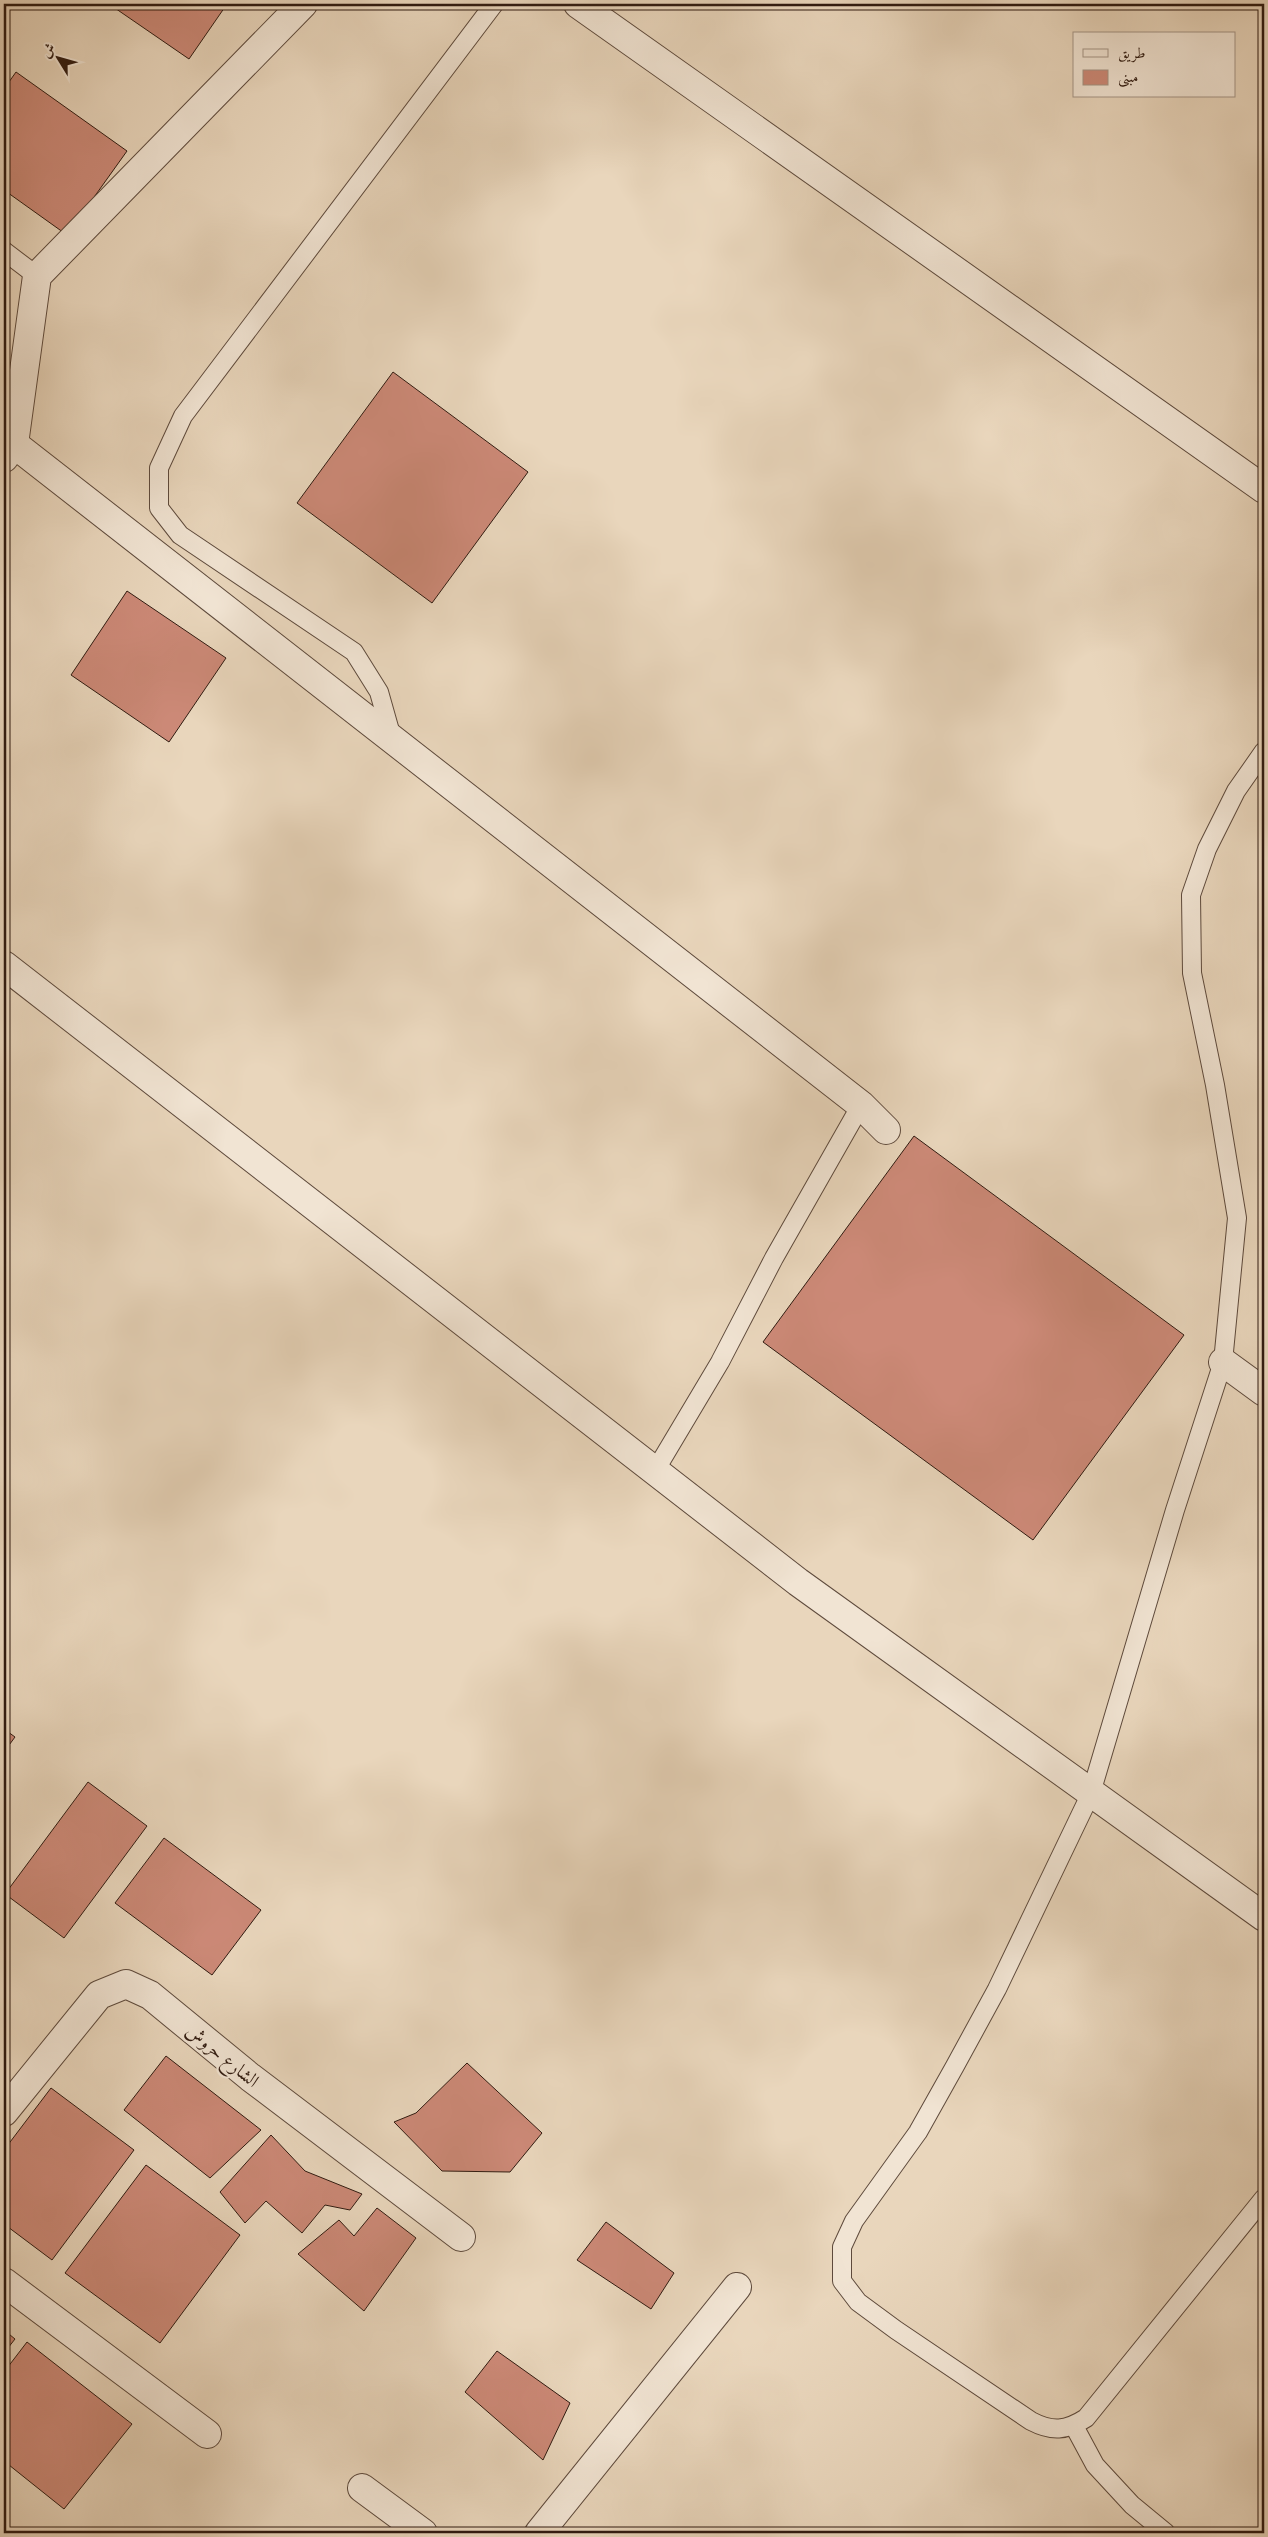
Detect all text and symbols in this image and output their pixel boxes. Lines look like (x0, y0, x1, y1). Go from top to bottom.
north arrow (32, 32, 82, 82)
legend (1073, 32, 1236, 98)
text: ش (37, 40, 60, 62)
text: طريق (1118, 44, 1145, 63)
text: مبنى (1118, 68, 1138, 88)
street label: الشارع حروش (179, 2020, 263, 2095)

